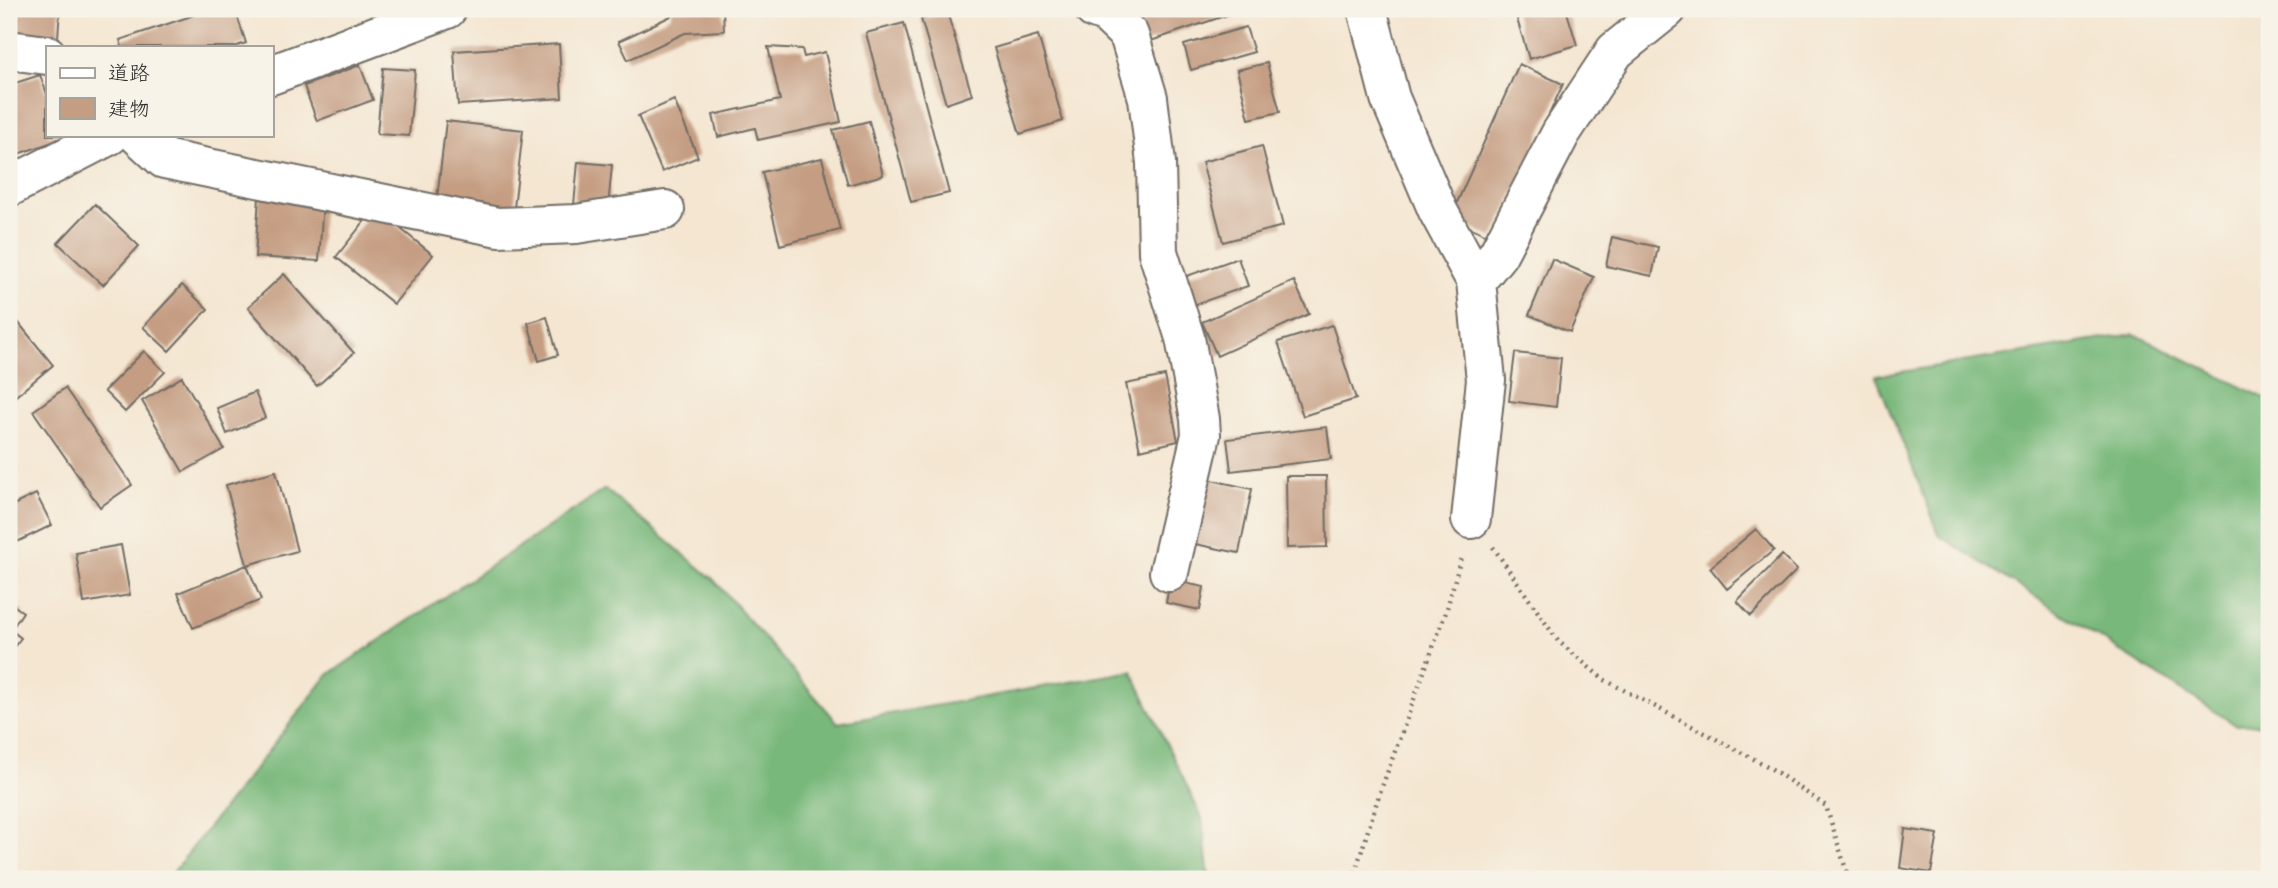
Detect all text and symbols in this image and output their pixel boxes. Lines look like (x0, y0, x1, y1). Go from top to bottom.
legend (46, 46, 273, 136)
text: 道路 (108, 60, 150, 87)
text: 建物 (108, 96, 150, 123)

